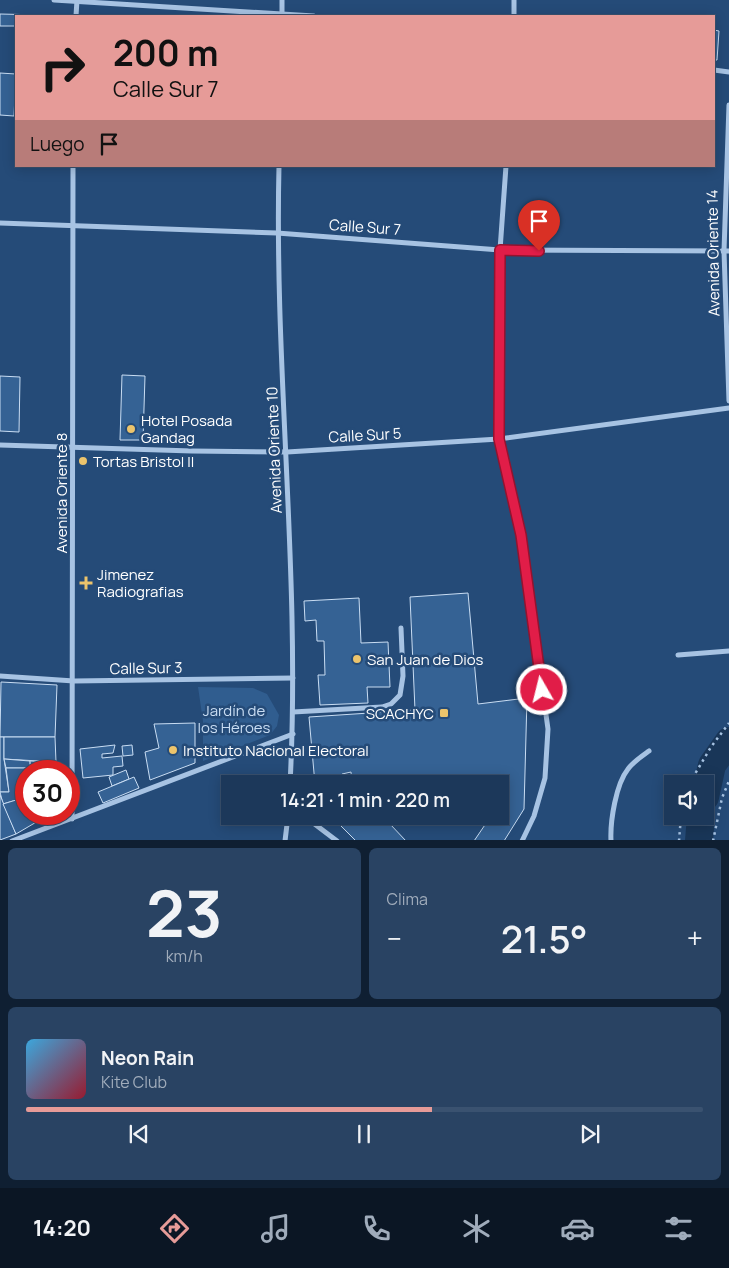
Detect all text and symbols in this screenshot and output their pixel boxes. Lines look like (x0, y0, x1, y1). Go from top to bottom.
text: 200 m (113, 29, 218, 77)
icon: right (30, 35, 95, 100)
text: Calle Sur 7 (113, 74, 219, 104)
icon: arrive (95, 130, 123, 158)
text: Luego (30, 131, 85, 157)
street label: Avenida Oriente 14 (701, 189, 725, 317)
pin (518, 200, 560, 251)
icon: arrive (525, 207, 553, 235)
street label: Calle Sur 7 (328, 214, 402, 240)
street label: Avenida Oriente 10 (261, 386, 287, 514)
place label: Hotel Posada Gandag (141, 410, 232, 448)
marker: Hotel Posada Gandag (125, 423, 137, 435)
street label: Calle Sur 5 (328, 423, 402, 447)
street label: Avenida Oriente 8 (51, 433, 72, 553)
place label: Tortas Bristol II (93, 451, 194, 472)
marker: Tortas Bristol II (77, 455, 89, 467)
place label: Jimenez Radiografias (97, 564, 184, 602)
marker: Jimenez Radiografias (79, 576, 93, 590)
place label: San Juan de Dios (367, 649, 484, 670)
marker: San Juan de Dios (351, 653, 363, 665)
street label: Calle Sur 3 (109, 657, 183, 679)
position arrow (515, 663, 567, 715)
park label: Jardín de los Héroes (198, 700, 271, 738)
place label: SCACHYC (366, 703, 434, 724)
marker: SCACHYC (438, 707, 450, 719)
place label: Instituto Nacional Electoral (183, 740, 369, 761)
marker: Instituto Nacional Electoral (167, 744, 179, 756)
speed limit sign: 30 (15, 760, 80, 825)
map controls (664, 775, 714, 825)
button: sound (664, 775, 714, 825)
text: 14:21 · 1 min · 220 m (280, 787, 450, 813)
text: 23 (146, 868, 223, 957)
text: Clima (387, 888, 428, 910)
text: 21.5° (501, 912, 588, 964)
text: − (387, 919, 402, 957)
text: + (687, 919, 703, 957)
text: km/h (166, 945, 203, 967)
text: Neon Rain (101, 1045, 194, 1071)
text: Kite Club (101, 1071, 167, 1093)
icon: previous (125, 1120, 153, 1148)
icon: pause (350, 1120, 378, 1148)
icon: next (576, 1120, 604, 1148)
icon: directions (157, 1211, 192, 1246)
icon: music (258, 1211, 293, 1246)
icon: phone (359, 1211, 394, 1246)
icon: climate (459, 1211, 494, 1246)
icon: car (560, 1211, 595, 1246)
icon: filters (661, 1211, 696, 1246)
text: 14:20 (33, 1213, 91, 1243)

